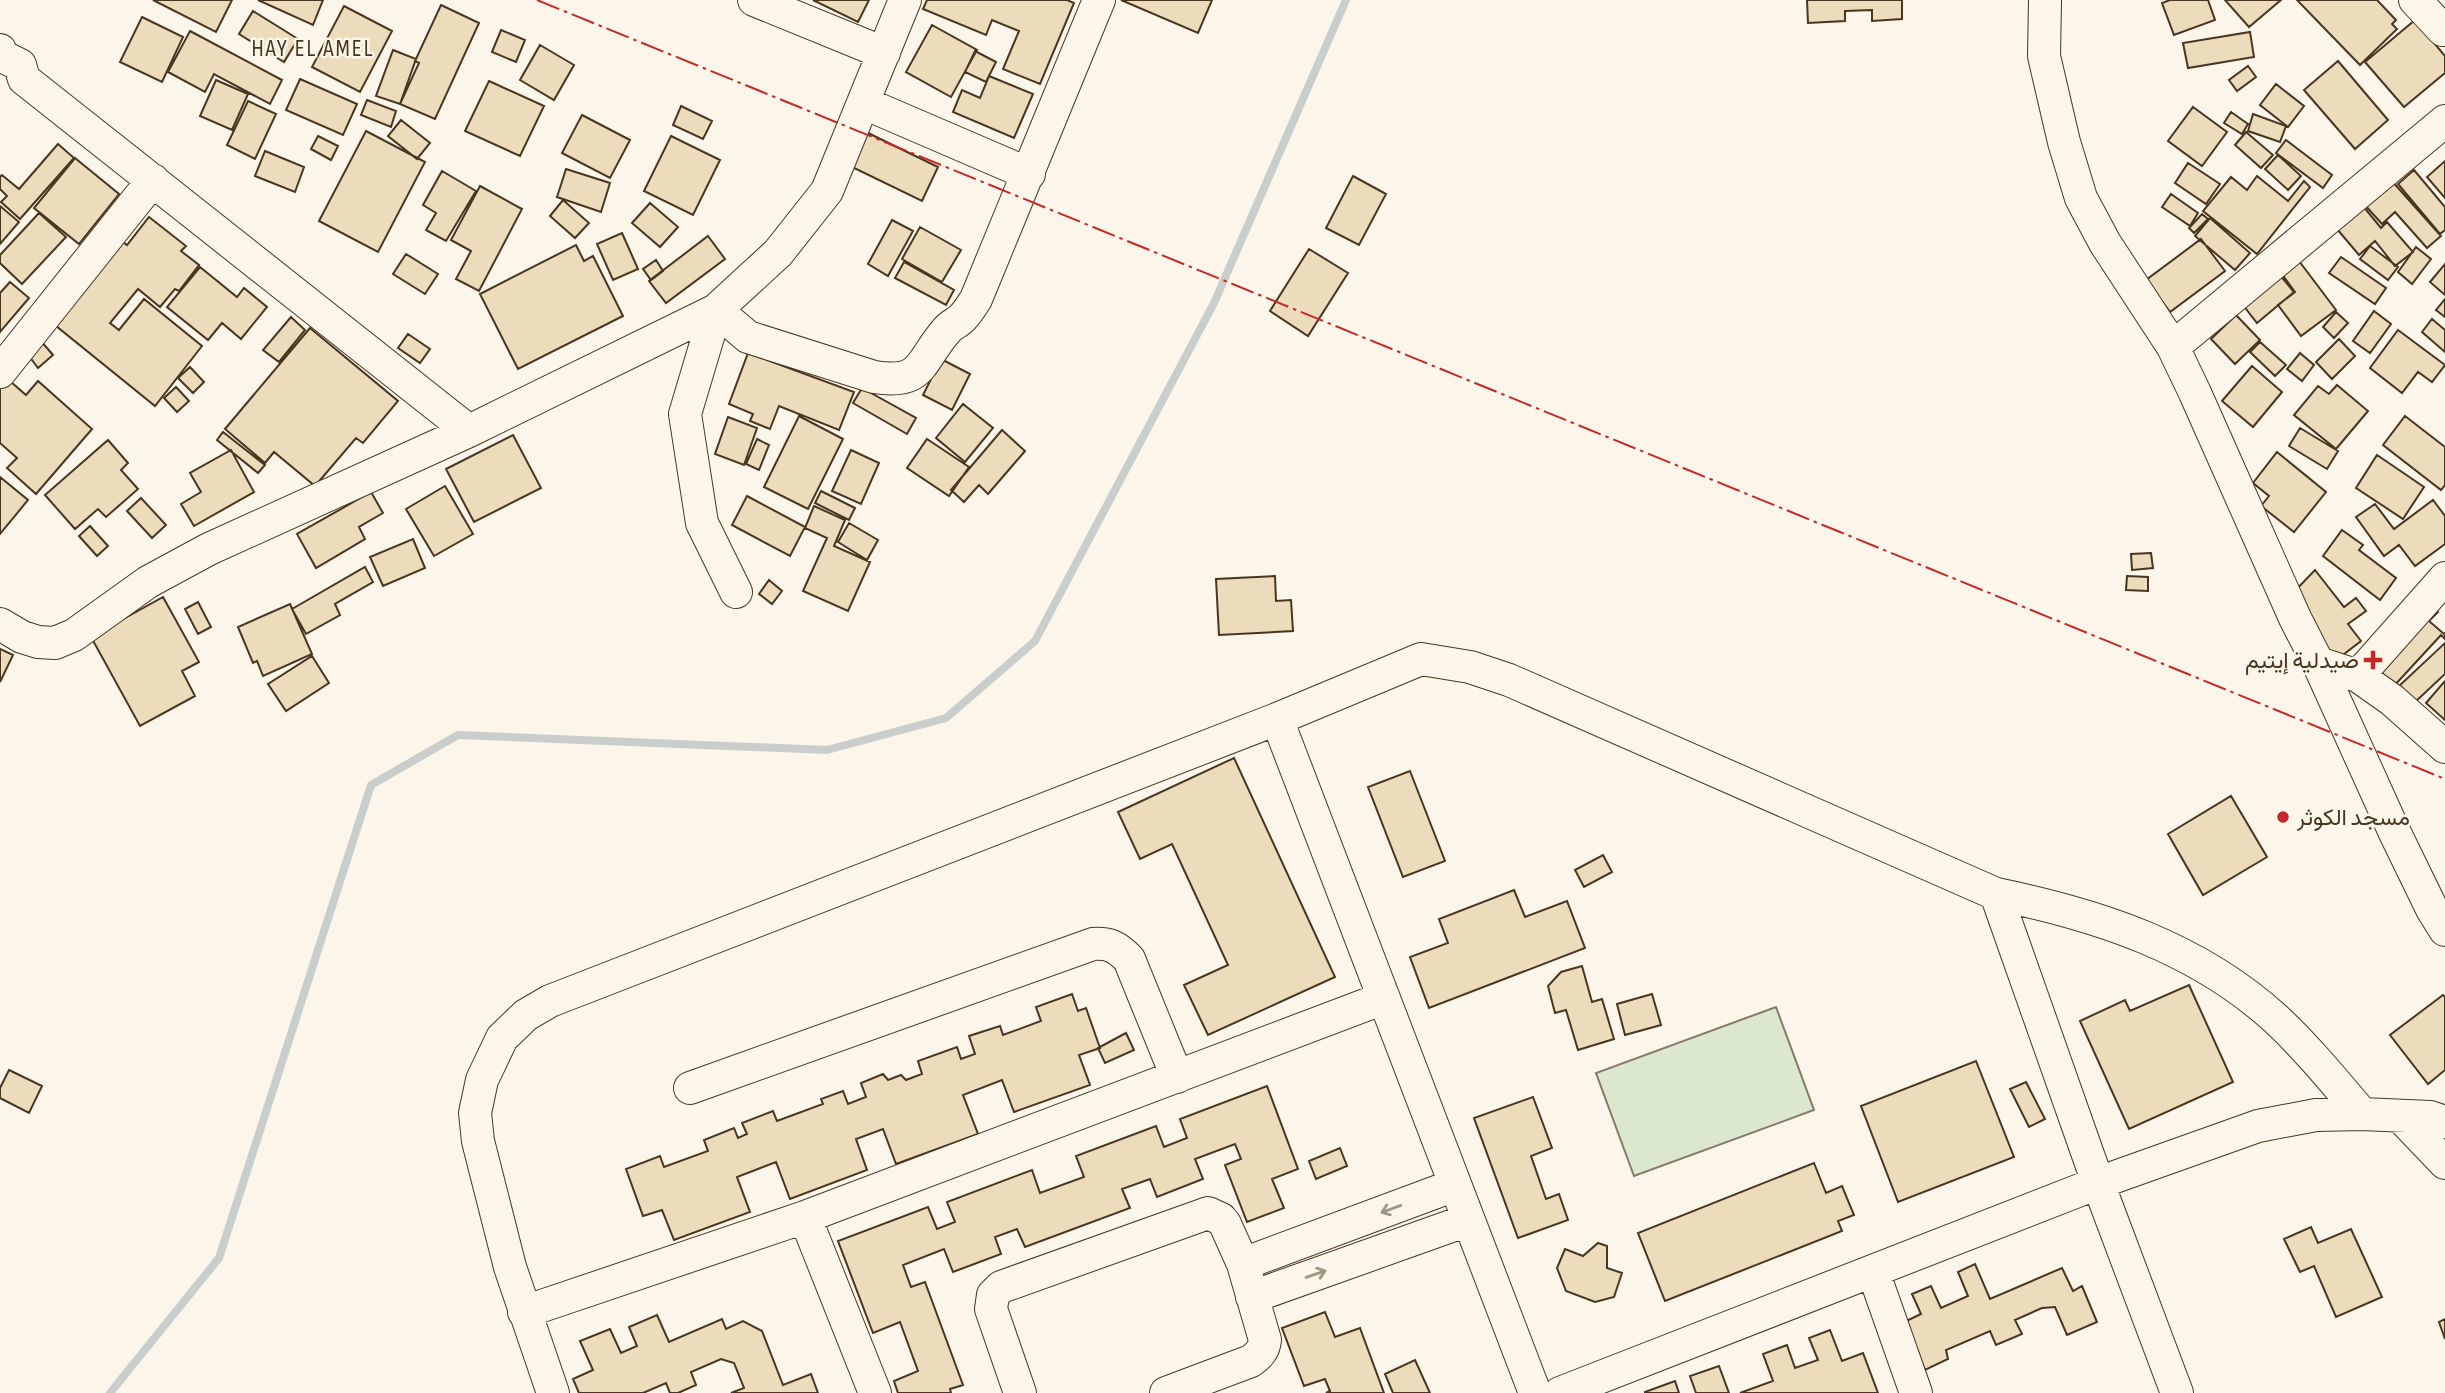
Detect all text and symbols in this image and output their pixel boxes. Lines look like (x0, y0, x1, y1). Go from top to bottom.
district label: HAY EL AMEL (251, 34, 375, 63)
place label: صيدلية إيتيم (2245, 647, 2359, 675)
marker: صيدلية إيتيم (2365, 652, 2381, 668)
place label: مسجد الكوثر (2296, 804, 2410, 832)
marker: مسجد الكوثر (2275, 809, 2291, 825)
one-way arrow (1380, 1204, 1402, 1216)
one-way arrow (1305, 1267, 1327, 1279)

